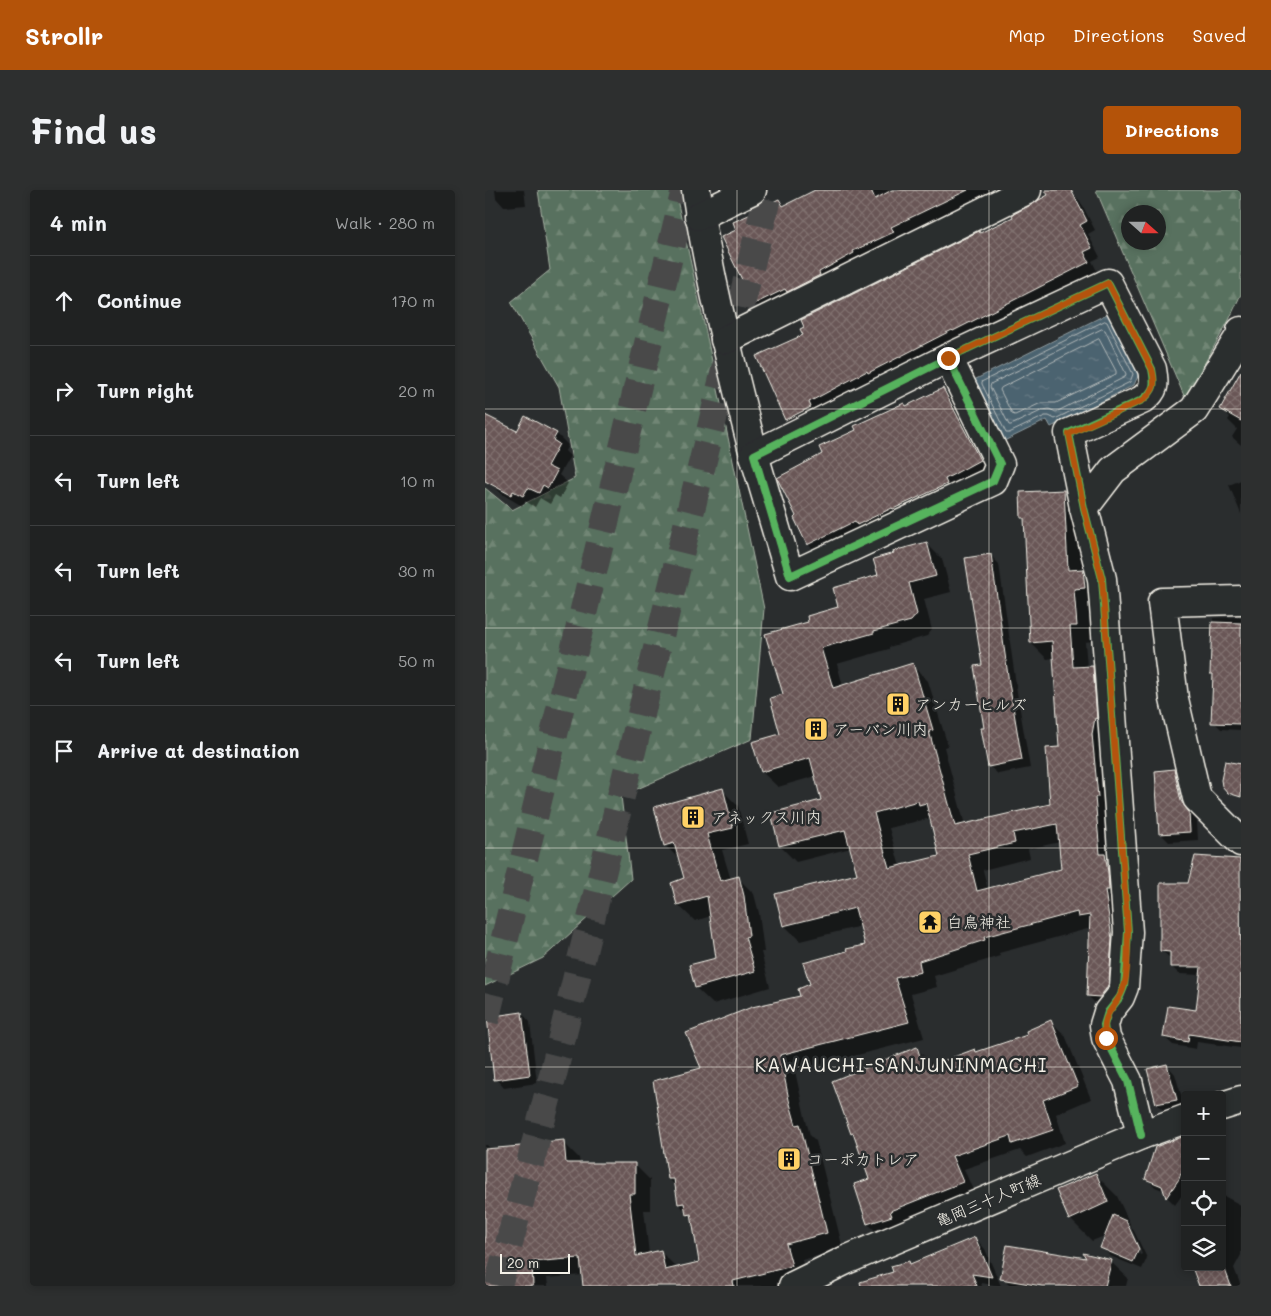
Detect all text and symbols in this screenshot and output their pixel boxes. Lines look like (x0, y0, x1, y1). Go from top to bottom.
text: Strollr (25, 20, 103, 51)
text: Map (1008, 23, 1045, 47)
text: Directions (1073, 23, 1165, 47)
text: Saved (1193, 23, 1246, 47)
button: Directions (1103, 106, 1241, 154)
text: Find us (30, 107, 157, 153)
north arrow (1121, 205, 1166, 250)
text: 4 min (50, 209, 107, 236)
text: Walk · 280 m (335, 212, 435, 233)
icon: ahead (50, 287, 78, 315)
text: Continue (97, 288, 182, 313)
text: 170 m (391, 290, 435, 311)
route end (937, 347, 960, 370)
icon: right (50, 377, 78, 405)
text: Turn right (97, 378, 194, 403)
text: 20 m (398, 380, 435, 401)
icon: left (50, 467, 78, 495)
text: Turn left (97, 468, 180, 493)
text: 10 m (400, 470, 435, 491)
icon: left (50, 557, 78, 585)
text: Turn left (97, 558, 180, 583)
text: 30 m (398, 560, 435, 581)
icon: left (50, 647, 78, 675)
text: Turn left (97, 648, 180, 673)
text: 50 m (398, 650, 435, 671)
building icon: アンカーヒルズ (885, 691, 911, 717)
place label: アンカーヒルズ (915, 693, 1027, 714)
building icon: アーバン川内 (803, 716, 829, 742)
place label: アーバン川内 (833, 718, 928, 739)
icon: arrive (50, 737, 78, 765)
text: Arrive at destination (97, 738, 300, 763)
building icon: アネックス川内 (680, 804, 706, 830)
place label: アネックス川内 (711, 806, 822, 827)
temple icon: 白鳥神社 (917, 909, 943, 935)
place label: 白鳥神社 (947, 911, 1011, 932)
route start (1095, 1027, 1118, 1050)
district label: KAWAUCHI-SANJUNINMACHI (755, 1052, 1047, 1077)
map controls (1181, 1091, 1226, 1271)
button: + (1181, 1091, 1226, 1136)
button: − (1181, 1136, 1226, 1181)
building icon: コーポカトレア (776, 1146, 802, 1172)
place label: コーポカトレア (807, 1148, 919, 1169)
street label: 亀岡三十人町線 (932, 1168, 1043, 1231)
button: locate (1181, 1181, 1226, 1226)
button: layers (1181, 1226, 1226, 1271)
scale bar (500, 1251, 570, 1274)
text: 20 m (507, 1253, 539, 1272)

